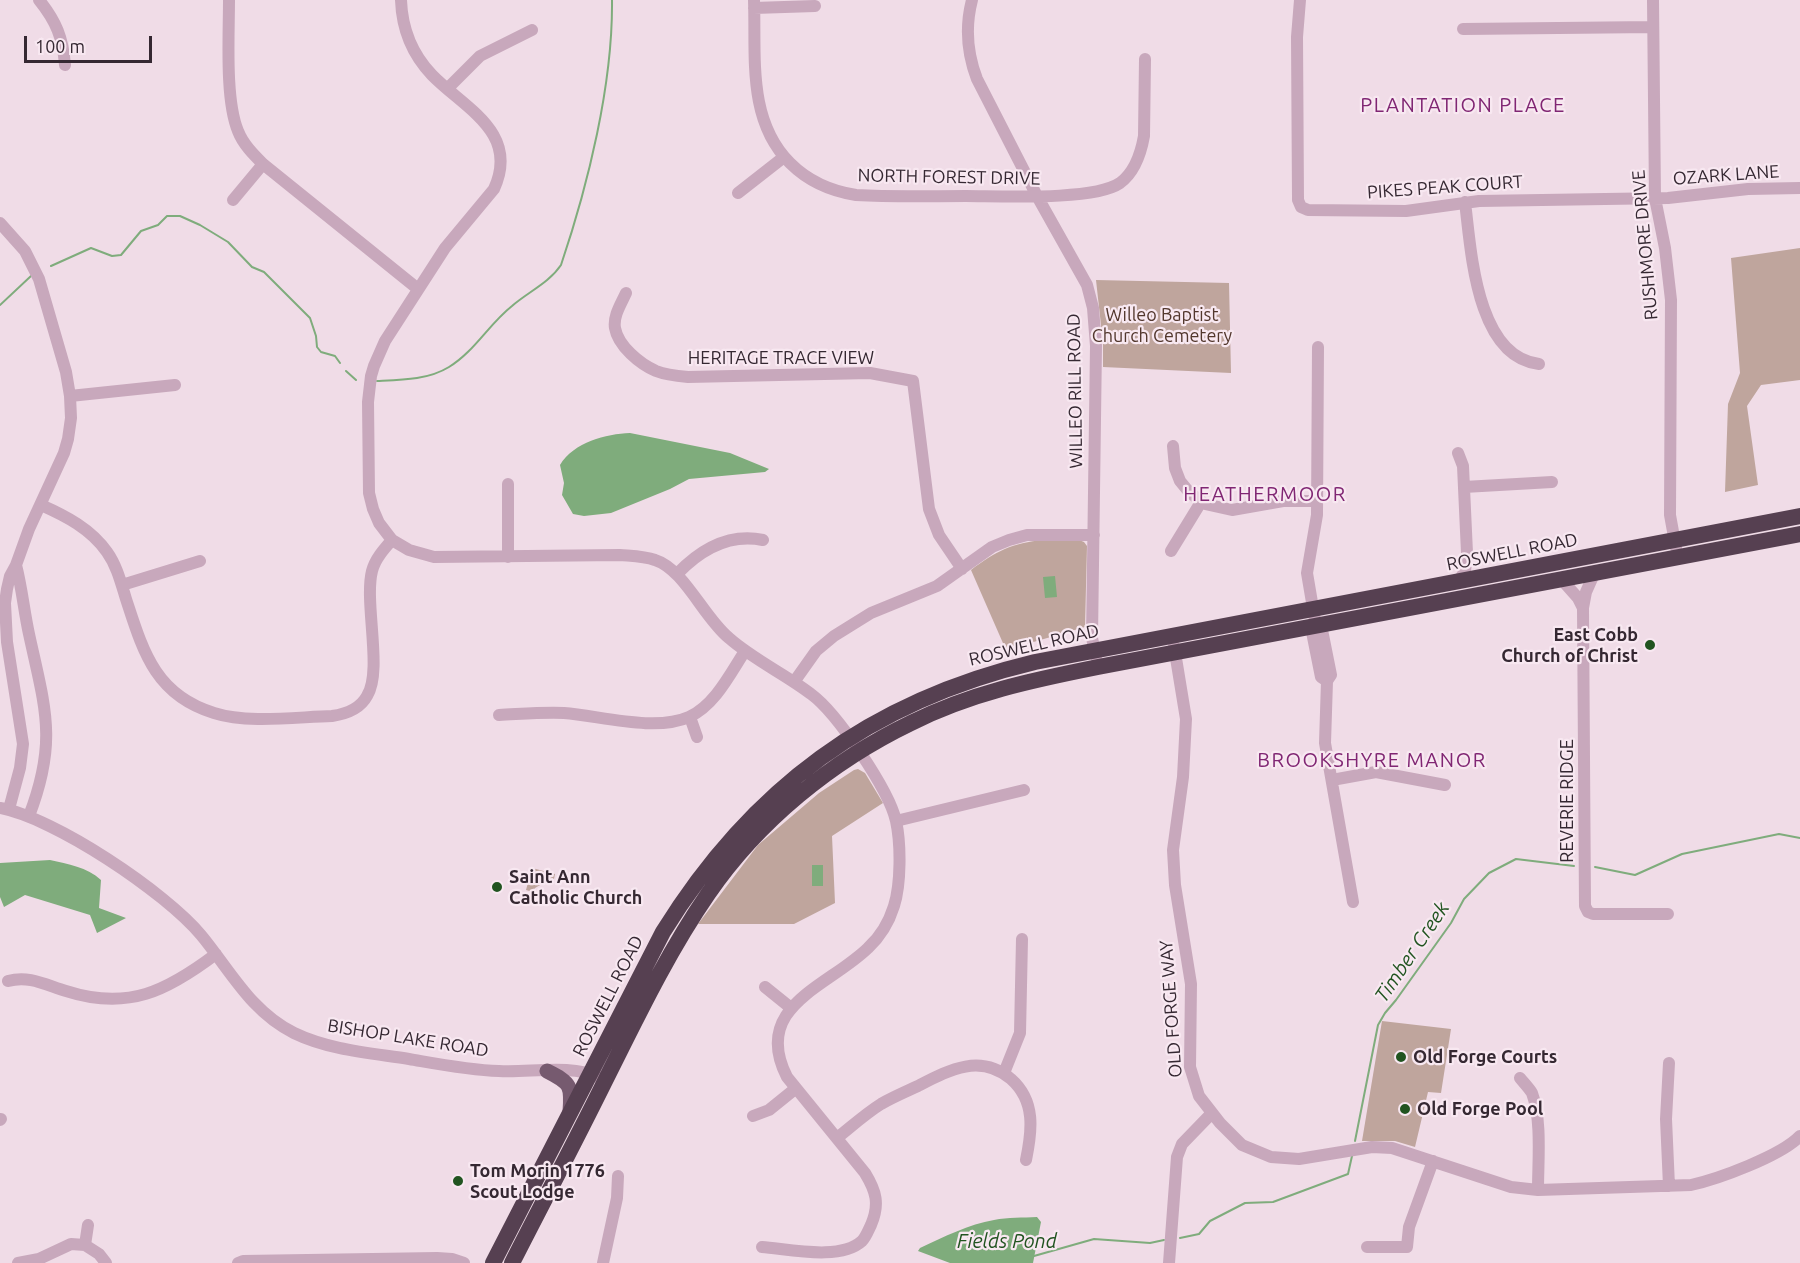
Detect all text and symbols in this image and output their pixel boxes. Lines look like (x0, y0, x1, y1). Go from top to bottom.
scale bar (27, 24, 154, 62)
text: 100 m (35, 36, 85, 56)
district label: PLANTATION PLACE (1360, 93, 1566, 117)
street label: OZARK LANE (1672, 161, 1780, 189)
street label: NORTH FOREST DRIVE (857, 165, 1041, 189)
street label: RUSHMORE DRIVE (1628, 169, 1662, 321)
street label: PIKES PEAK COURT (1366, 171, 1524, 203)
park label: Willeo Baptist Church Cemetery (1092, 304, 1232, 346)
street label: WILLEO RILL ROAD (1063, 313, 1087, 469)
street label: HERITAGE TRACE VIEW (688, 347, 874, 369)
district label: HEATHERMOOR (1183, 482, 1347, 506)
street label: ROSWELL ROAD (1445, 529, 1579, 575)
street label: ROSWELL ROAD (967, 620, 1101, 670)
place label: East Cobb Church of Christ (1501, 624, 1638, 666)
marker: East Cobb Church of Christ (1643, 638, 1657, 652)
street label: REVERIE RIDGE (1556, 739, 1578, 863)
district label: BROOKSHYRE MANOR (1257, 748, 1487, 772)
place label: Saint Ann Catholic Church (509, 866, 642, 908)
marker: Saint Ann Catholic Church (490, 880, 504, 894)
water label: Timber Creek (1370, 897, 1454, 1007)
street label: ROSWELL ROAD (568, 932, 648, 1060)
street label: OLD FORGE WAY (1155, 939, 1187, 1079)
street label: BISHOP LAKE ROAD (326, 1015, 490, 1061)
place label: Old Forge Courts (1413, 1046, 1557, 1068)
marker: Old Forge Courts (1394, 1050, 1408, 1064)
place label: Old Forge Pool (1417, 1098, 1543, 1120)
marker: Old Forge Pool (1398, 1102, 1412, 1116)
place label: Tom Morin 1776 Scout Lodge (470, 1160, 605, 1202)
marker: Tom Morin 1776 Scout Lodge (451, 1174, 465, 1188)
water label: Fields Pond (957, 1229, 1057, 1253)

